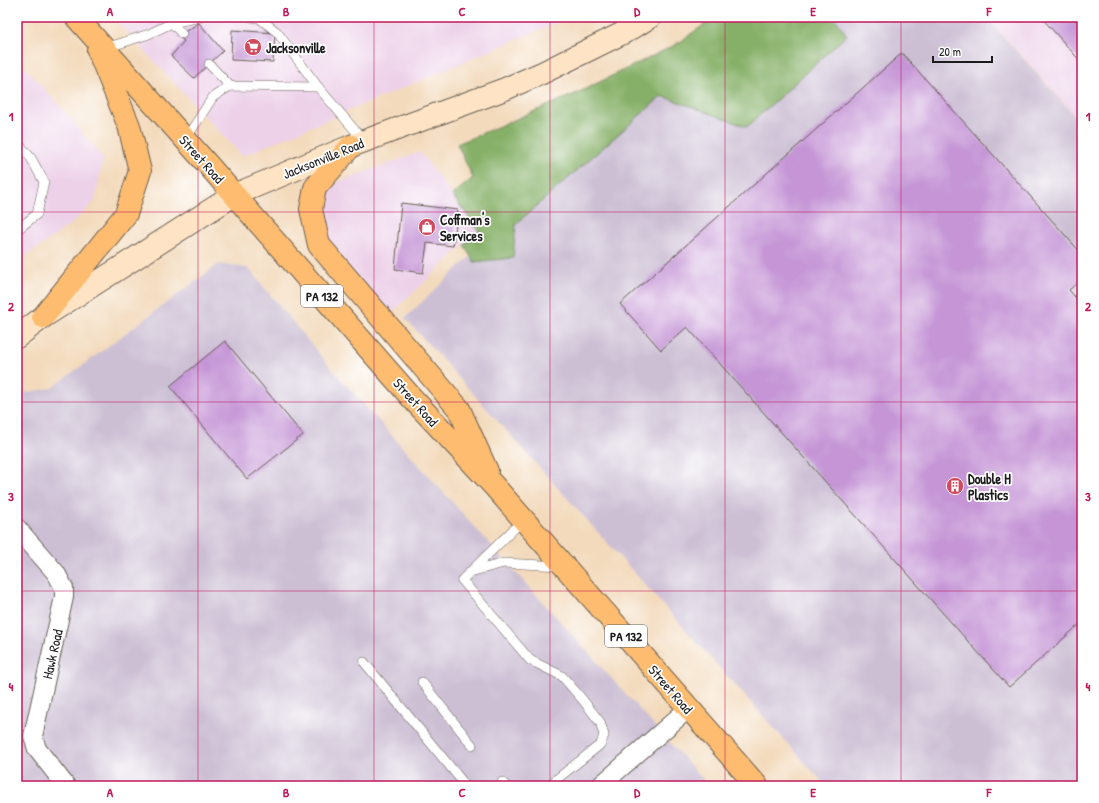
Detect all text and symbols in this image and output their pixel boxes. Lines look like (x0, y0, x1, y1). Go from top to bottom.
text: A (107, 2, 114, 20)
text: B (283, 2, 290, 20)
text: C (458, 2, 466, 20)
text: D (634, 2, 641, 20)
text: E (810, 2, 816, 20)
text: F (986, 2, 993, 20)
supermarket icon: Jacksonville (243, 37, 263, 57)
place label: Jacksonville (266, 38, 326, 57)
scale bar (933, 38, 992, 64)
text: 20 m (939, 43, 961, 60)
text: 1 (9, 107, 14, 125)
text: 1 (1086, 107, 1091, 125)
street label: Street Road (175, 131, 229, 188)
street label: Jacksonville Road (280, 133, 367, 183)
place label: Coffman's Services (440, 210, 490, 245)
shop icon: Coffman's Services (417, 217, 437, 237)
road number: PA 132 (301, 285, 343, 307)
text: 2 (8, 297, 15, 315)
text: 2 (1085, 297, 1092, 315)
street label: Street Road (389, 374, 443, 431)
place label: Double H Plastics (968, 469, 1011, 504)
building icon: Double H Plastics (945, 476, 965, 496)
text: 3 (8, 487, 14, 505)
text: 3 (1085, 487, 1091, 505)
road number: PA 132 (605, 625, 647, 647)
street label: Hawk Road (37, 627, 67, 681)
street label: Street Road (645, 661, 698, 718)
text: 4 (9, 677, 14, 695)
text: 4 (1086, 677, 1091, 695)
text: A (107, 783, 114, 801)
text: B (283, 783, 290, 801)
text: C (458, 783, 466, 801)
text: D (634, 783, 641, 801)
text: E (810, 783, 816, 801)
text: F (986, 783, 993, 801)

